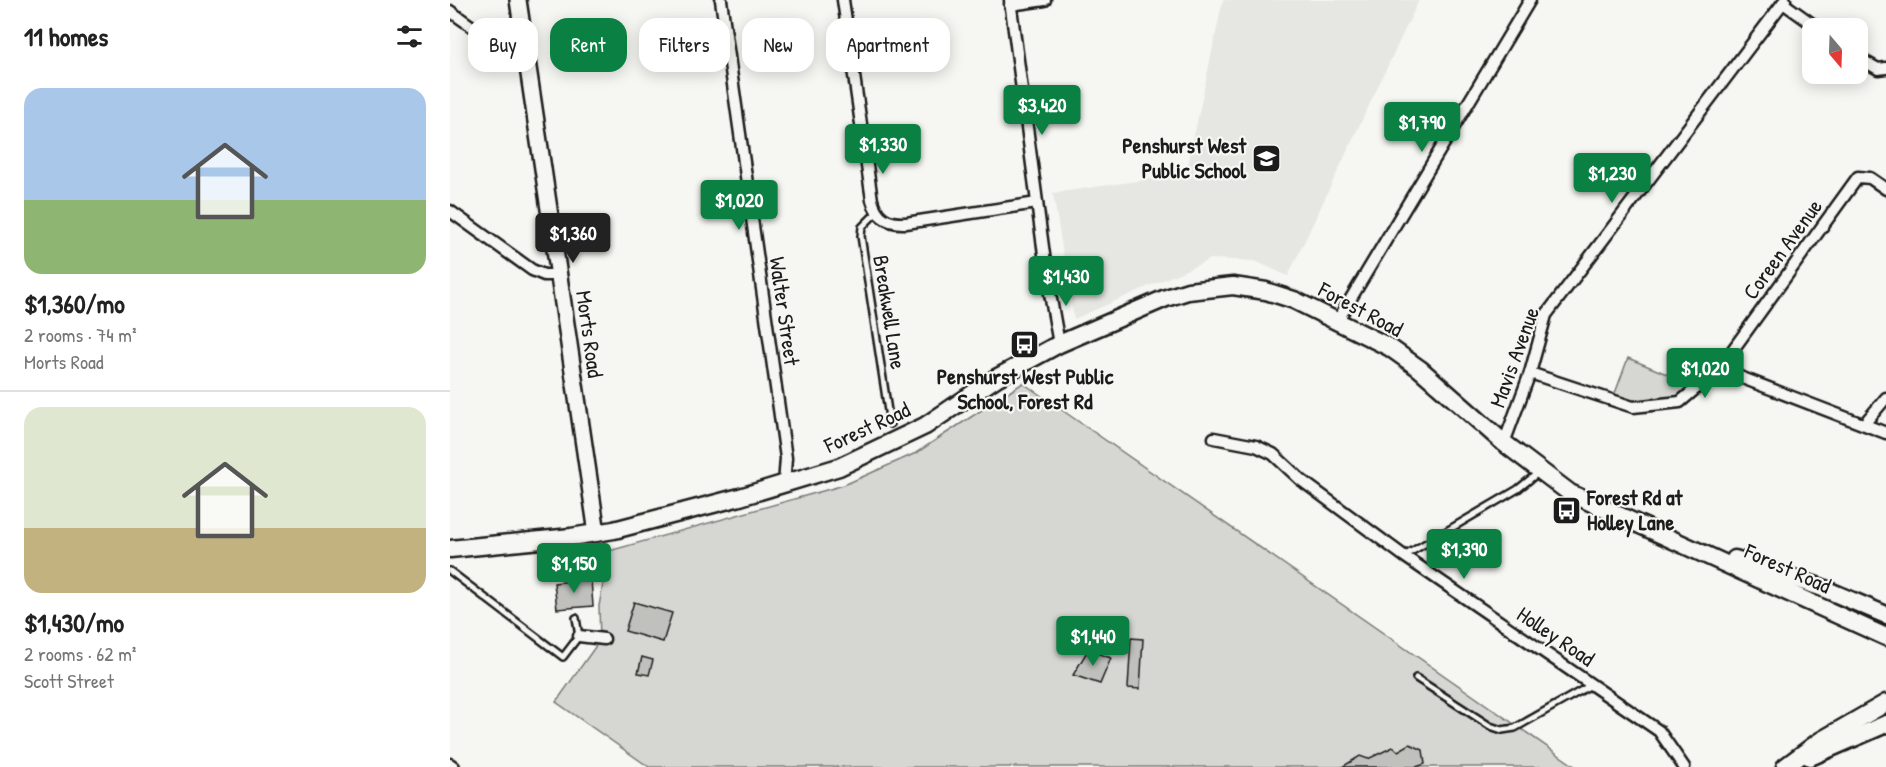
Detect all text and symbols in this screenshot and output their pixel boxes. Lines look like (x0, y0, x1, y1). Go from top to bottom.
chip: Buy (468, 18, 538, 72)
chip: Rent (550, 18, 627, 72)
chip: Filters (639, 18, 730, 72)
chip: New (742, 18, 814, 72)
chip: Apartment (826, 18, 950, 72)
north arrow (1802, 18, 1868, 84)
map controls (1802, 18, 1868, 84)
text: 11 homes (24, 19, 108, 54)
icon: filters (393, 20, 426, 53)
pin: $3,420 (993, 85, 1091, 136)
text: $3,420 (1018, 91, 1066, 118)
pin: $1,790 (1373, 102, 1471, 153)
text: $1,790 (1398, 108, 1446, 135)
pin: $1,330 (834, 124, 932, 175)
icon: home (171, 127, 279, 235)
text: $1,330 (859, 130, 907, 157)
place label: Penshurst West Public School (1122, 130, 1247, 185)
school or university icon: Penshurst West Public School (1251, 142, 1283, 174)
pin: $1,230 (1563, 153, 1661, 204)
text: $1,230 (1588, 159, 1636, 186)
pin: $1,020 (690, 180, 788, 231)
text: $1,020 (715, 186, 763, 213)
street label: Coreen Avenue (1735, 192, 1829, 305)
pin: $1,360 (524, 213, 622, 264)
text: $1,360 (549, 219, 597, 246)
street label: Breakwell Lane (866, 253, 914, 371)
street label: Walter Street (763, 255, 808, 368)
pin: $1,430 (1017, 256, 1115, 307)
text: $1,430 (1043, 262, 1089, 289)
street label: Forest Road (1313, 274, 1409, 344)
text: $1,360/mo (24, 286, 125, 321)
street label: Morts Road (569, 289, 611, 380)
street label: Mavis Avenue (1482, 302, 1546, 411)
text: 2 rooms · 74 m² (24, 321, 136, 348)
bus stop icon: Penshurst West Public School, Forest Rd (1009, 328, 1041, 360)
text: Morts Road (24, 348, 104, 375)
pin: $1,020 (1656, 348, 1754, 399)
text: $1,020 (1681, 354, 1729, 381)
place label: Penshurst West Public School, Forest Rd (937, 361, 1114, 416)
street label: Forest Road (818, 394, 915, 460)
icon: home (171, 446, 279, 554)
place label: Forest Rd at Holley Lane (1586, 482, 1684, 538)
bus stop icon: Forest Rd at Holley Lane (1550, 494, 1582, 526)
pin: $1,390 (1415, 529, 1513, 580)
text: $1,390 (1441, 535, 1487, 562)
street label: Forest Road (1739, 535, 1836, 600)
pin: $1,150 (525, 543, 623, 594)
text: $1,150 (551, 549, 597, 576)
street label: Holley Road (1511, 599, 1601, 673)
text: $1,430/mo (24, 605, 124, 640)
pin: $1,440 (1044, 616, 1142, 667)
text: $1,440 (1070, 622, 1116, 649)
text: 2 rooms · 62 m² (24, 640, 136, 667)
text: Scott Street (24, 667, 114, 694)

